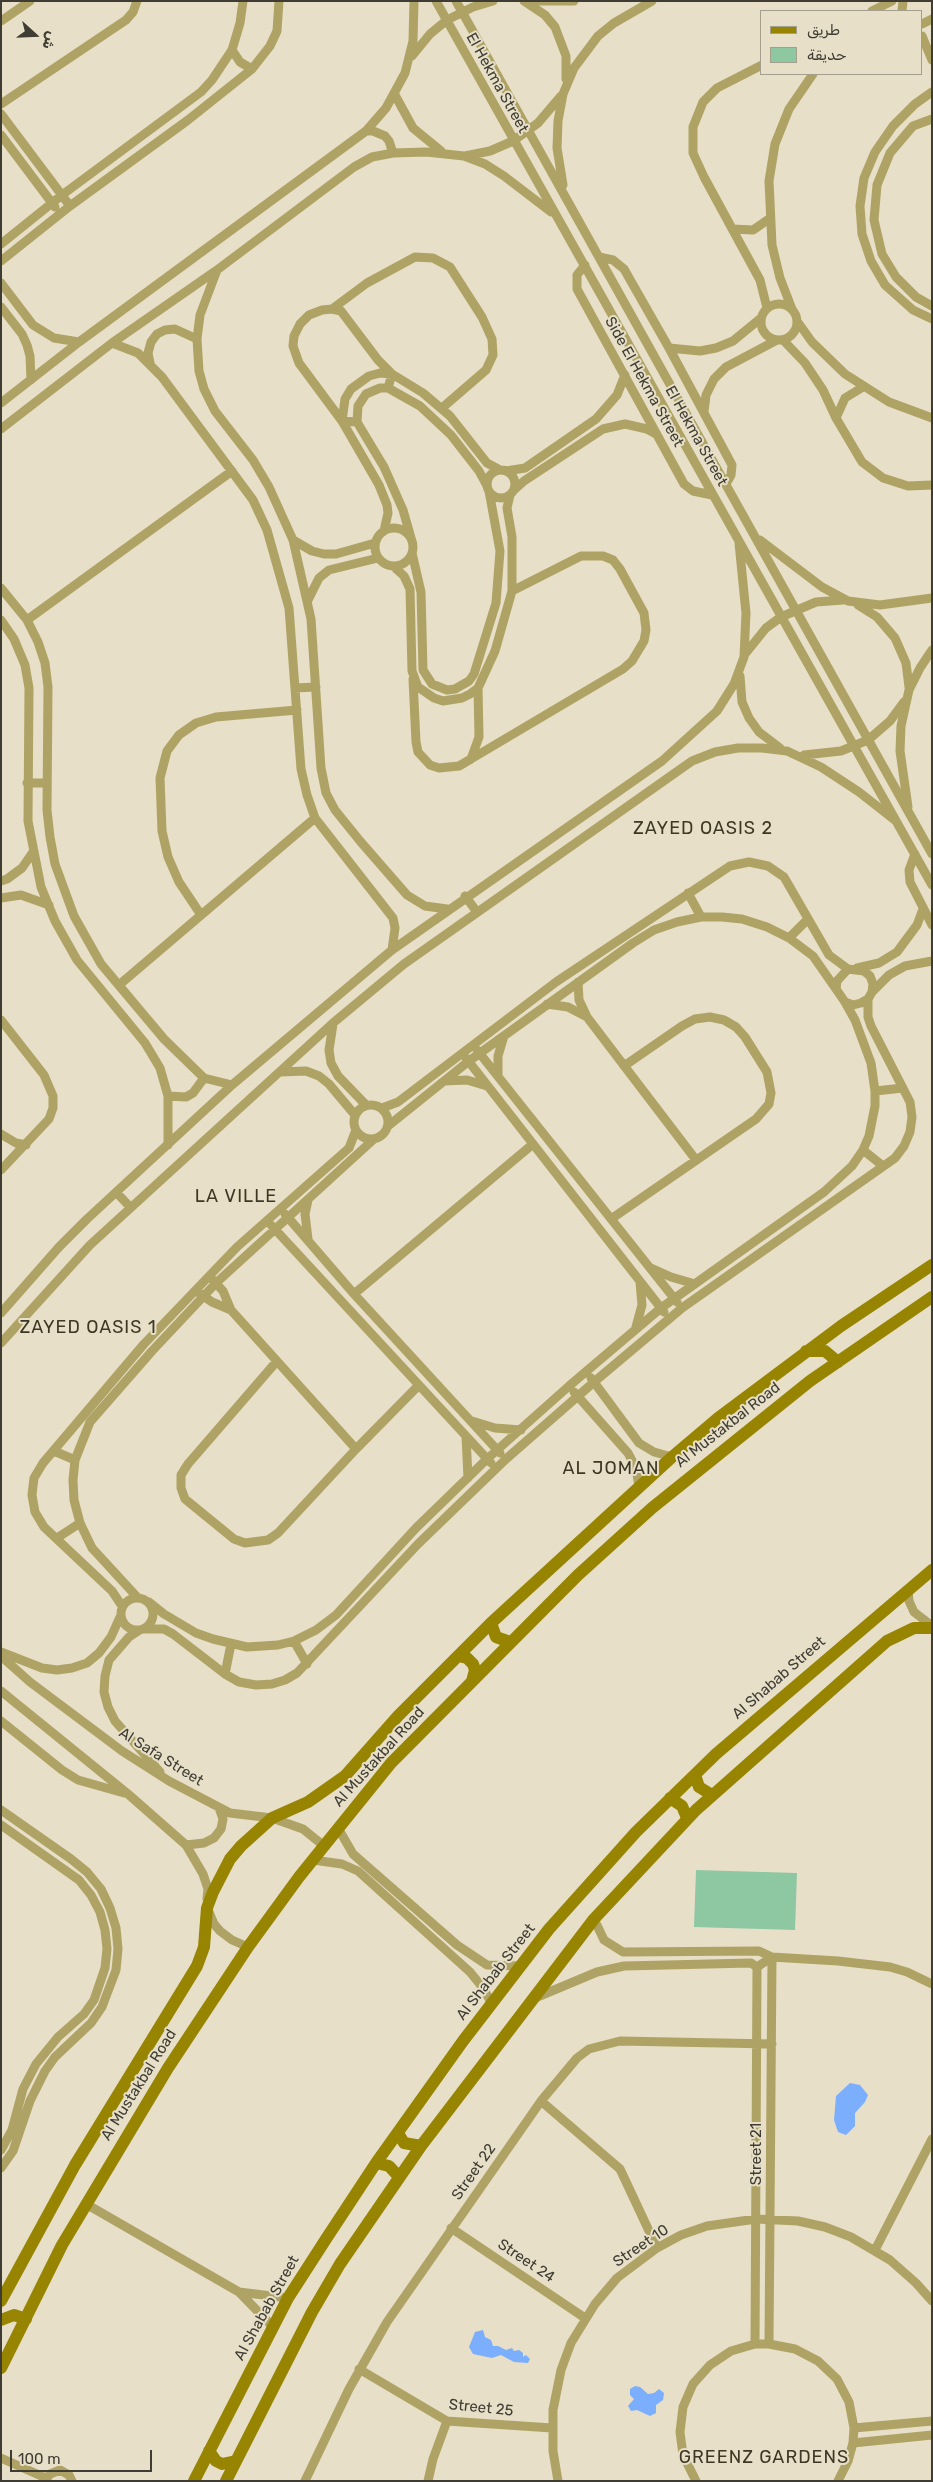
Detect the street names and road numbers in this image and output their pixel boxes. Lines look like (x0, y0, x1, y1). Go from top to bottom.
street label: El Hekma Street (462, 30, 532, 136)
street label: Side El Hekma Street (601, 314, 687, 450)
street label: El Hekma Street (661, 383, 731, 489)
street label: Al Mustakbal Road (672, 1379, 784, 1471)
street label: Al Shabab Street (729, 1633, 829, 1723)
street label: Al Mustakbal Road (330, 1703, 428, 1811)
street label: Al Safa Street (116, 1724, 206, 1790)
street label: Al Shabab Street (453, 1920, 539, 2024)
street label: Al Mustakbal Road (97, 2026, 181, 2144)
street label: Street 21 (748, 2123, 766, 2185)
street label: Street 22 (448, 2140, 500, 2204)
street label: Street 10 (610, 2221, 672, 2271)
street label: Street 24 (494, 2235, 558, 2287)
street label: Al Shabab Street (231, 2252, 303, 2364)
street label: Street 25 (448, 2396, 514, 2420)

